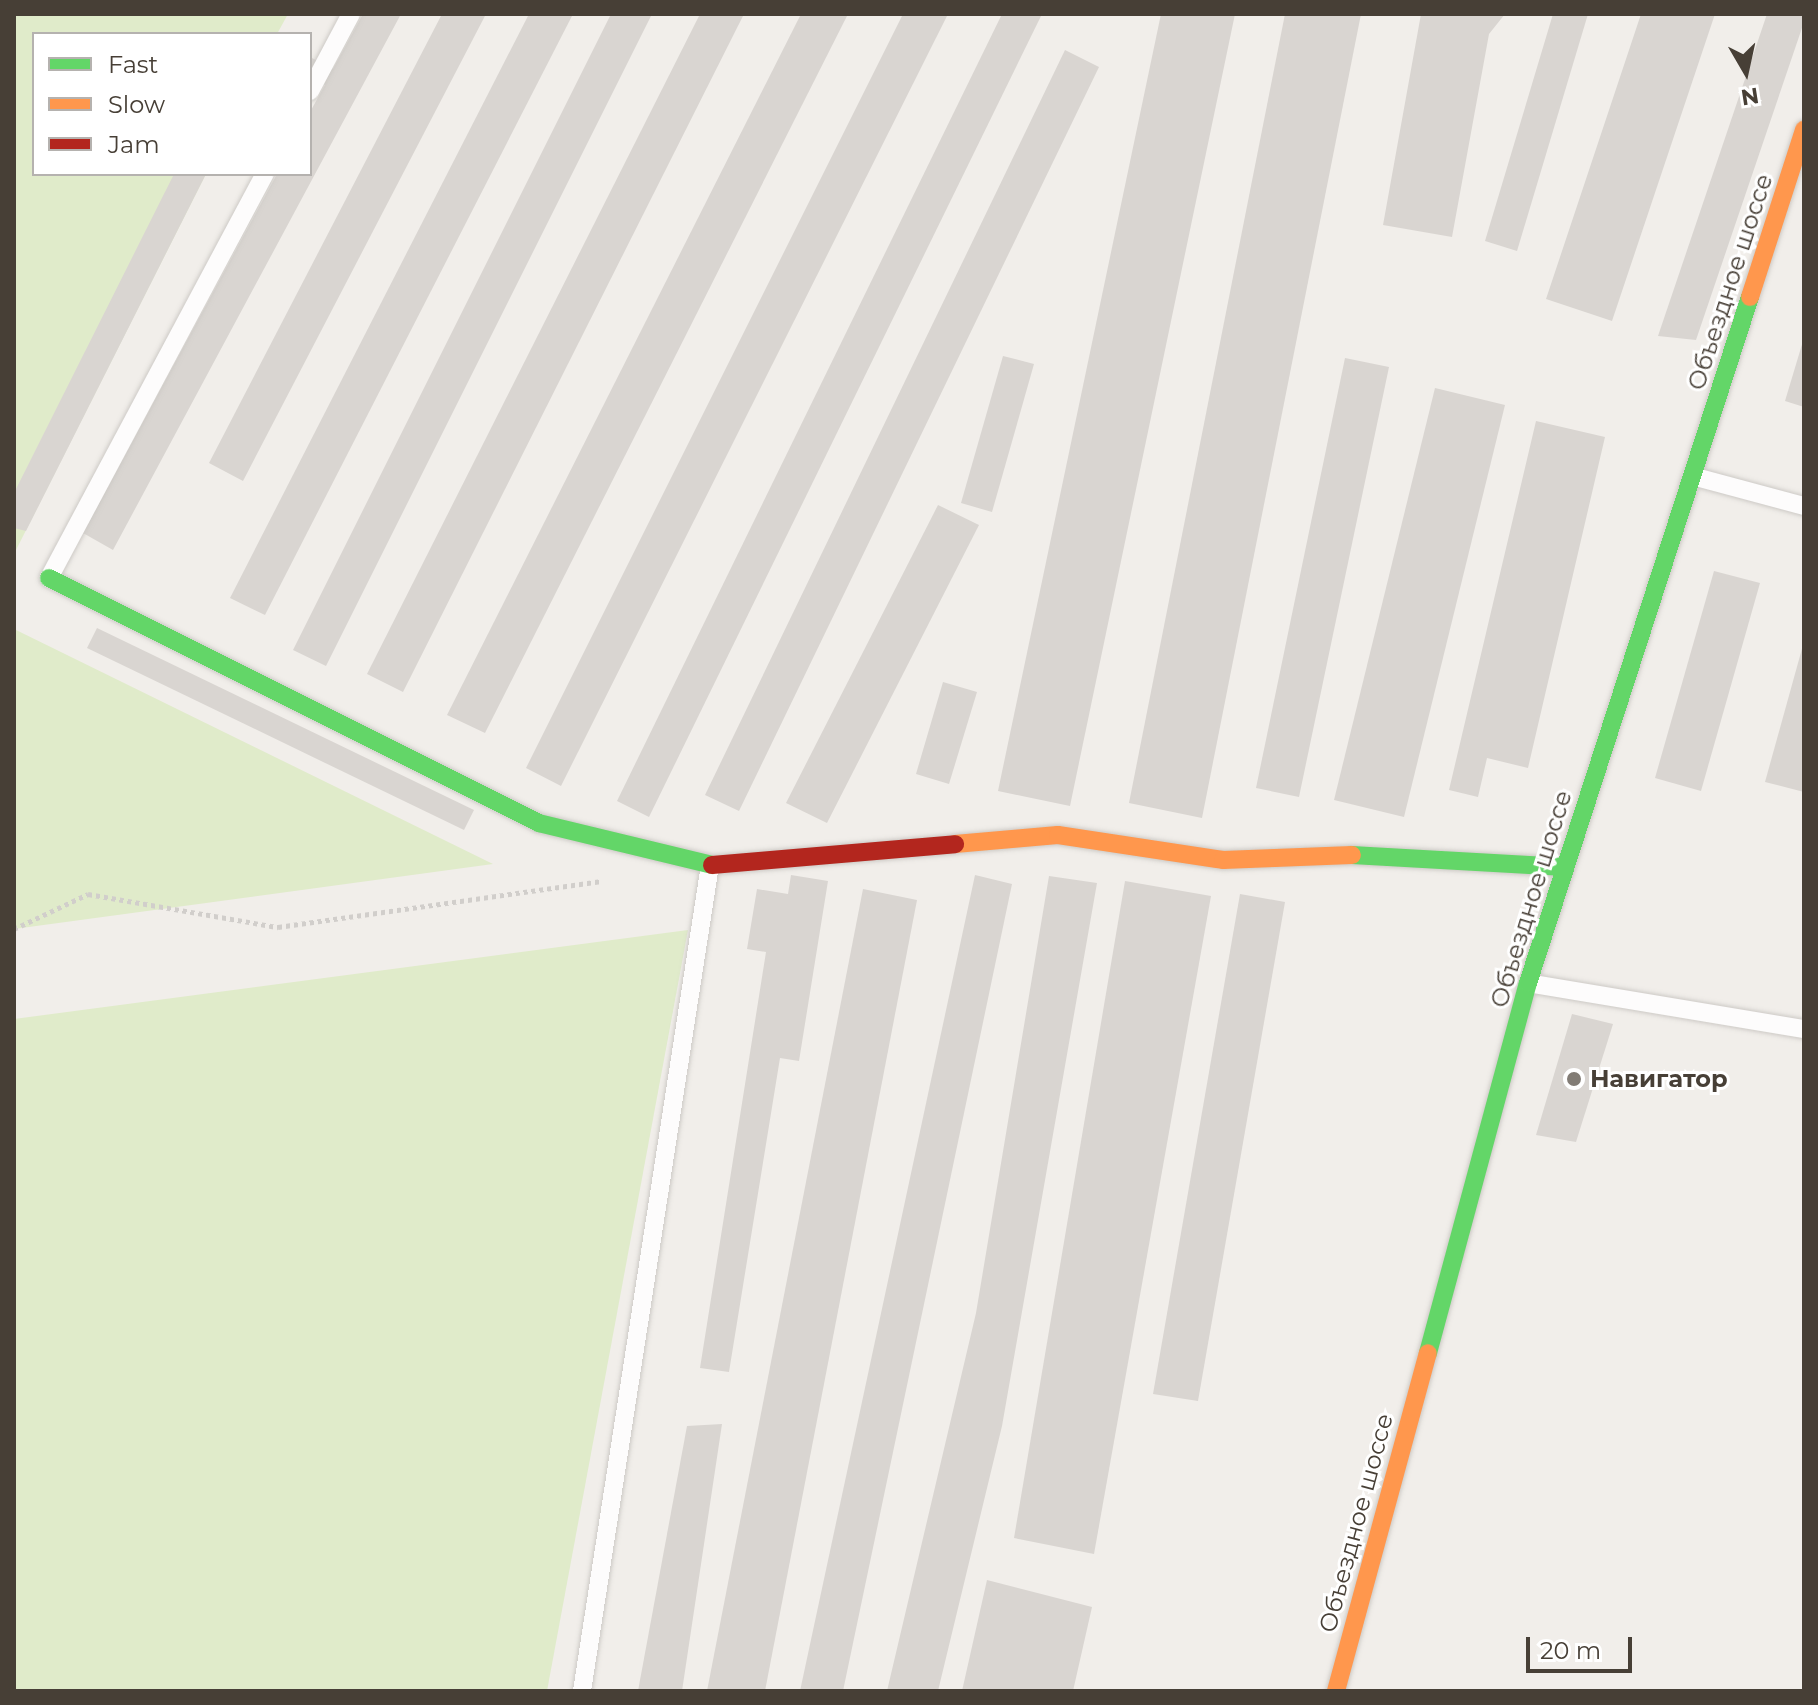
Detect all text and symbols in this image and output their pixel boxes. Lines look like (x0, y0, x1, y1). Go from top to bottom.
legend (32, 32, 312, 176)
north arrow (1706, 32, 1786, 112)
text: Fast (108, 50, 158, 79)
text: N (1739, 81, 1761, 111)
text: Slow (108, 90, 165, 119)
text: Jam (108, 130, 160, 159)
street label: Объездное шоссе (1681, 170, 1779, 394)
street label: Объездное шоссе (1484, 787, 1578, 1011)
place label: Навигатор (1590, 1065, 1728, 1093)
marker: Навигатор (1565, 1070, 1583, 1088)
street label: Объездное шоссе (1313, 1410, 1399, 1636)
scale bar (1530, 1621, 1636, 1671)
text: 20 m (1540, 1636, 1601, 1665)

